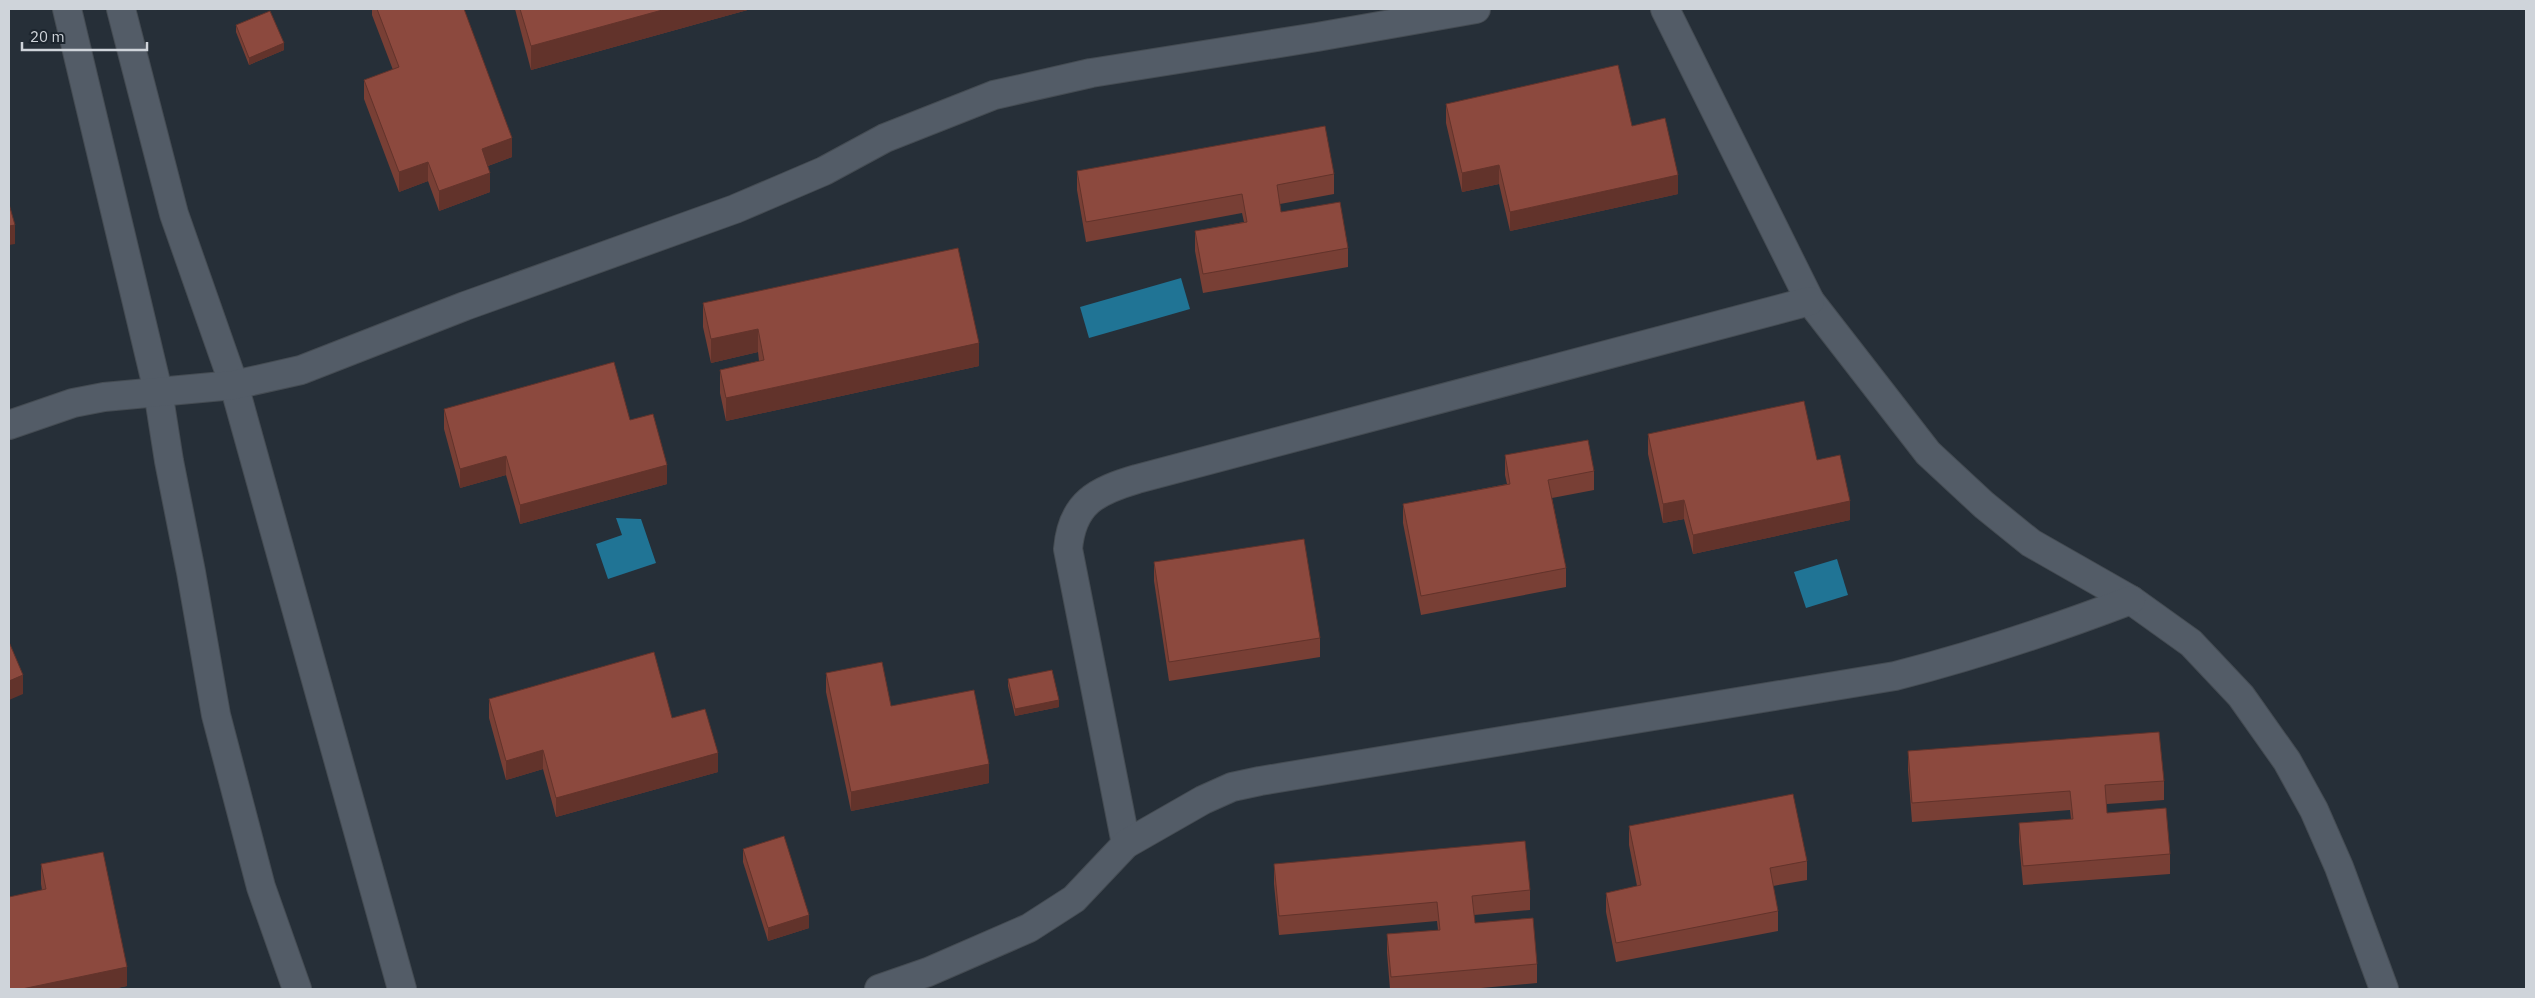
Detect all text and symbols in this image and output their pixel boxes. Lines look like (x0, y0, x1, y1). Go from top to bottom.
scale bar (22, 20, 148, 52)
text: 20 m (30, 27, 65, 46)

